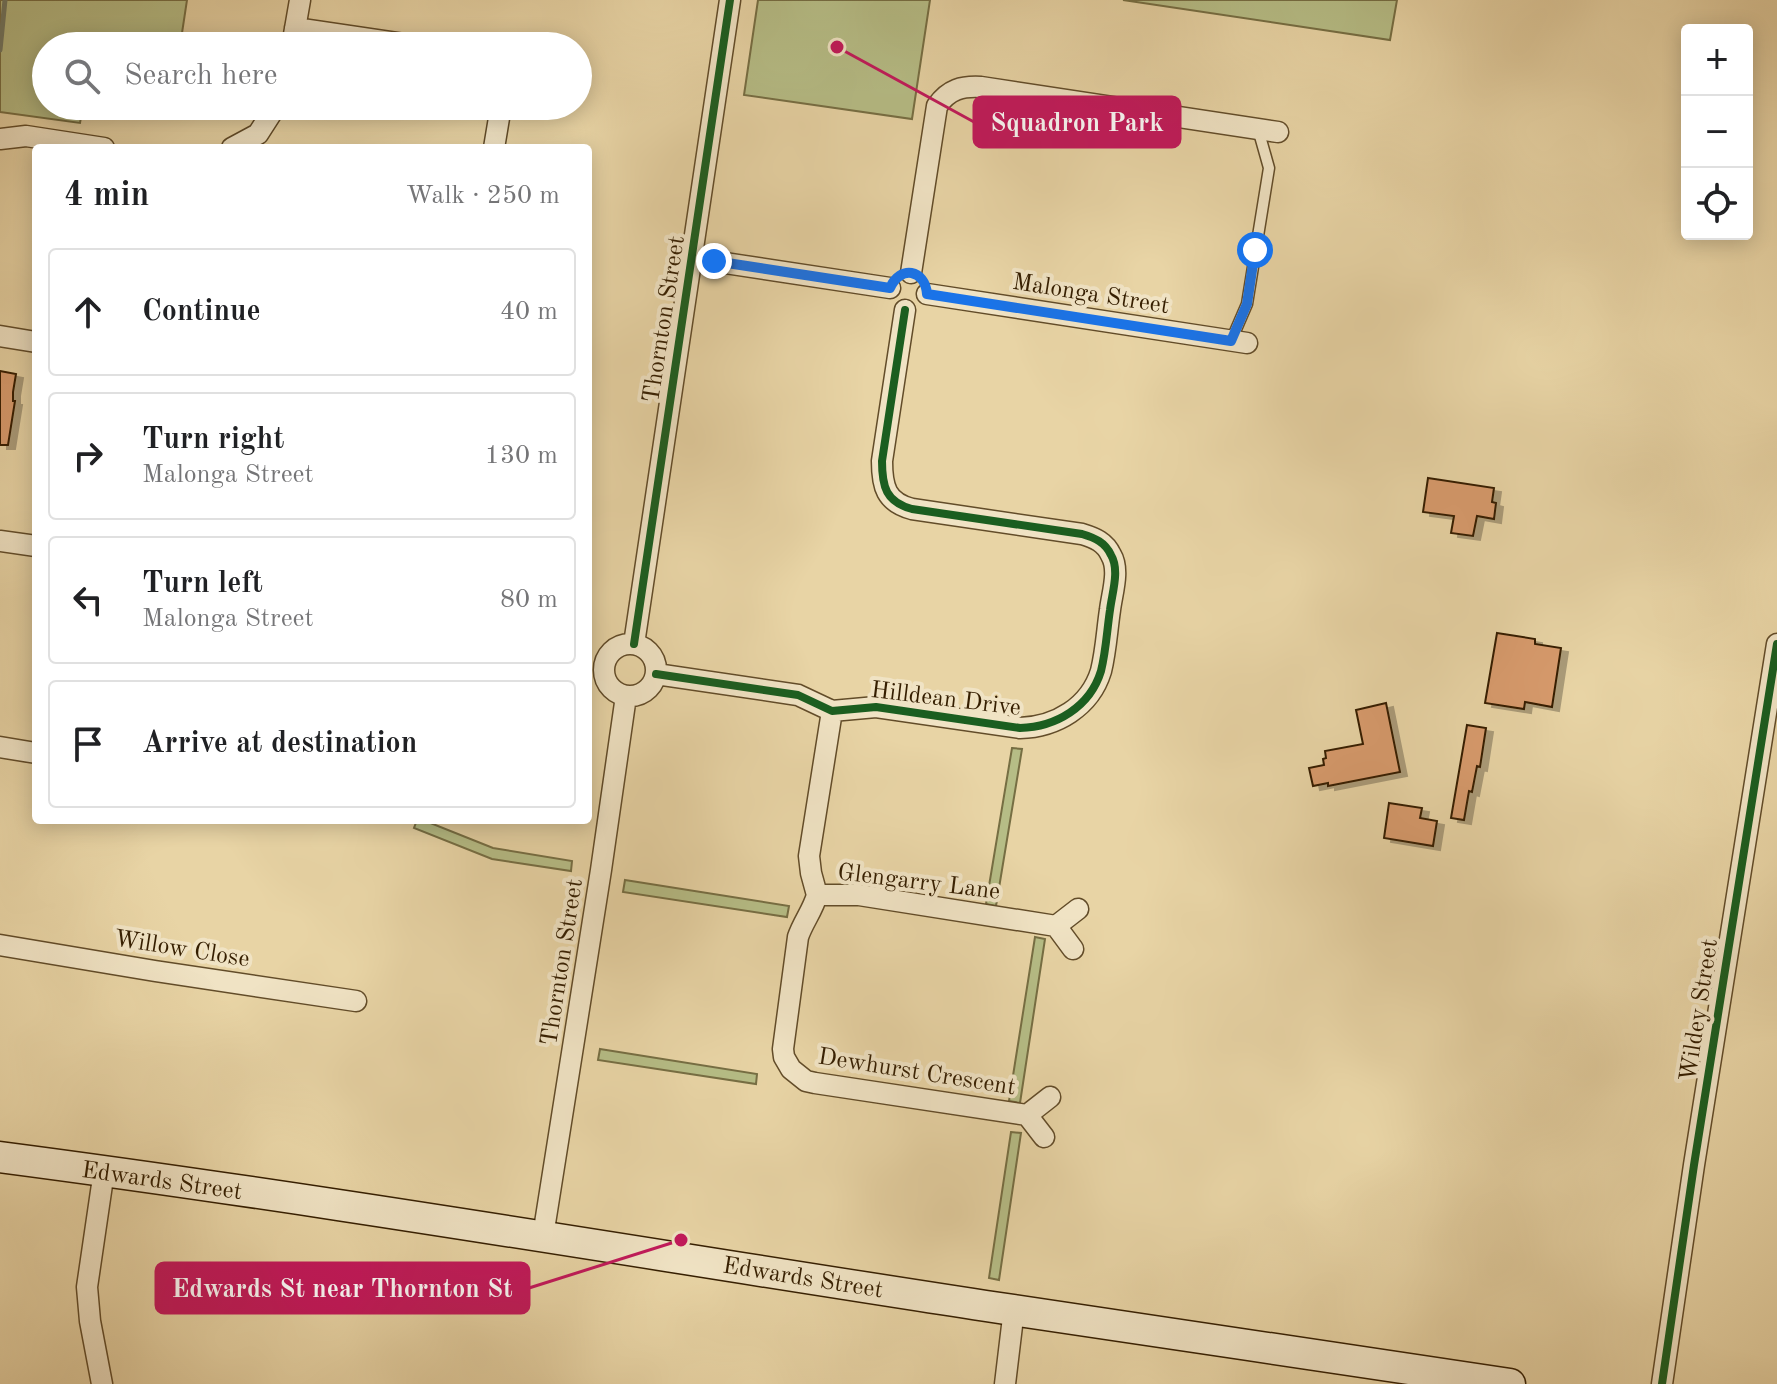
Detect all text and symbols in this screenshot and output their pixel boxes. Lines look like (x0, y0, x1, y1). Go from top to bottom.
map controls (1681, 24, 1753, 240)
button: + (1681, 24, 1753, 96)
search box (32, 32, 592, 120)
icon: search (60, 54, 104, 98)
text: Search here (124, 61, 278, 91)
button: − (1681, 96, 1753, 168)
callout: Squadron Park (974, 97, 1180, 147)
text: Squadron Park (990, 111, 1164, 137)
button: locate (1681, 168, 1753, 240)
text: 4 min (64, 179, 149, 213)
text: Walk · 250 m (406, 183, 560, 209)
route start (1237, 232, 1273, 268)
street label: Thornton Street (640, 234, 690, 404)
route end (696, 243, 732, 279)
street label: Malonga Street (1011, 271, 1171, 319)
icon: ahead (66, 290, 110, 334)
text: Continue (142, 297, 261, 327)
text: 40 m (500, 299, 558, 325)
text: Turn right (142, 425, 284, 455)
icon: right (66, 434, 110, 478)
text: 130 m (485, 443, 558, 469)
text: Malonga Street (142, 462, 314, 488)
text: Turn left (142, 569, 263, 599)
icon: left (66, 578, 110, 622)
text: 80 m (500, 587, 558, 613)
text: Malonga Street (142, 606, 314, 632)
street label: Hilldean Drive (869, 679, 1022, 721)
icon: arrive (66, 722, 110, 766)
text: Arrive at destination (142, 729, 417, 759)
street label: Glengarry Lane (836, 861, 1001, 905)
street label: Thornton Street (538, 877, 588, 1047)
street label: Willow Close (112, 927, 251, 973)
street label: Wildey Street (1677, 937, 1723, 1083)
street label: Dewhurst Crescent (816, 1045, 1017, 1100)
street label: Edwards Street (80, 1159, 244, 1205)
street label: Edwards Street (721, 1254, 885, 1303)
callout: Edwards St near Thornton St (156, 1263, 529, 1313)
text: Edwards St near Thornton St (171, 1277, 513, 1303)

